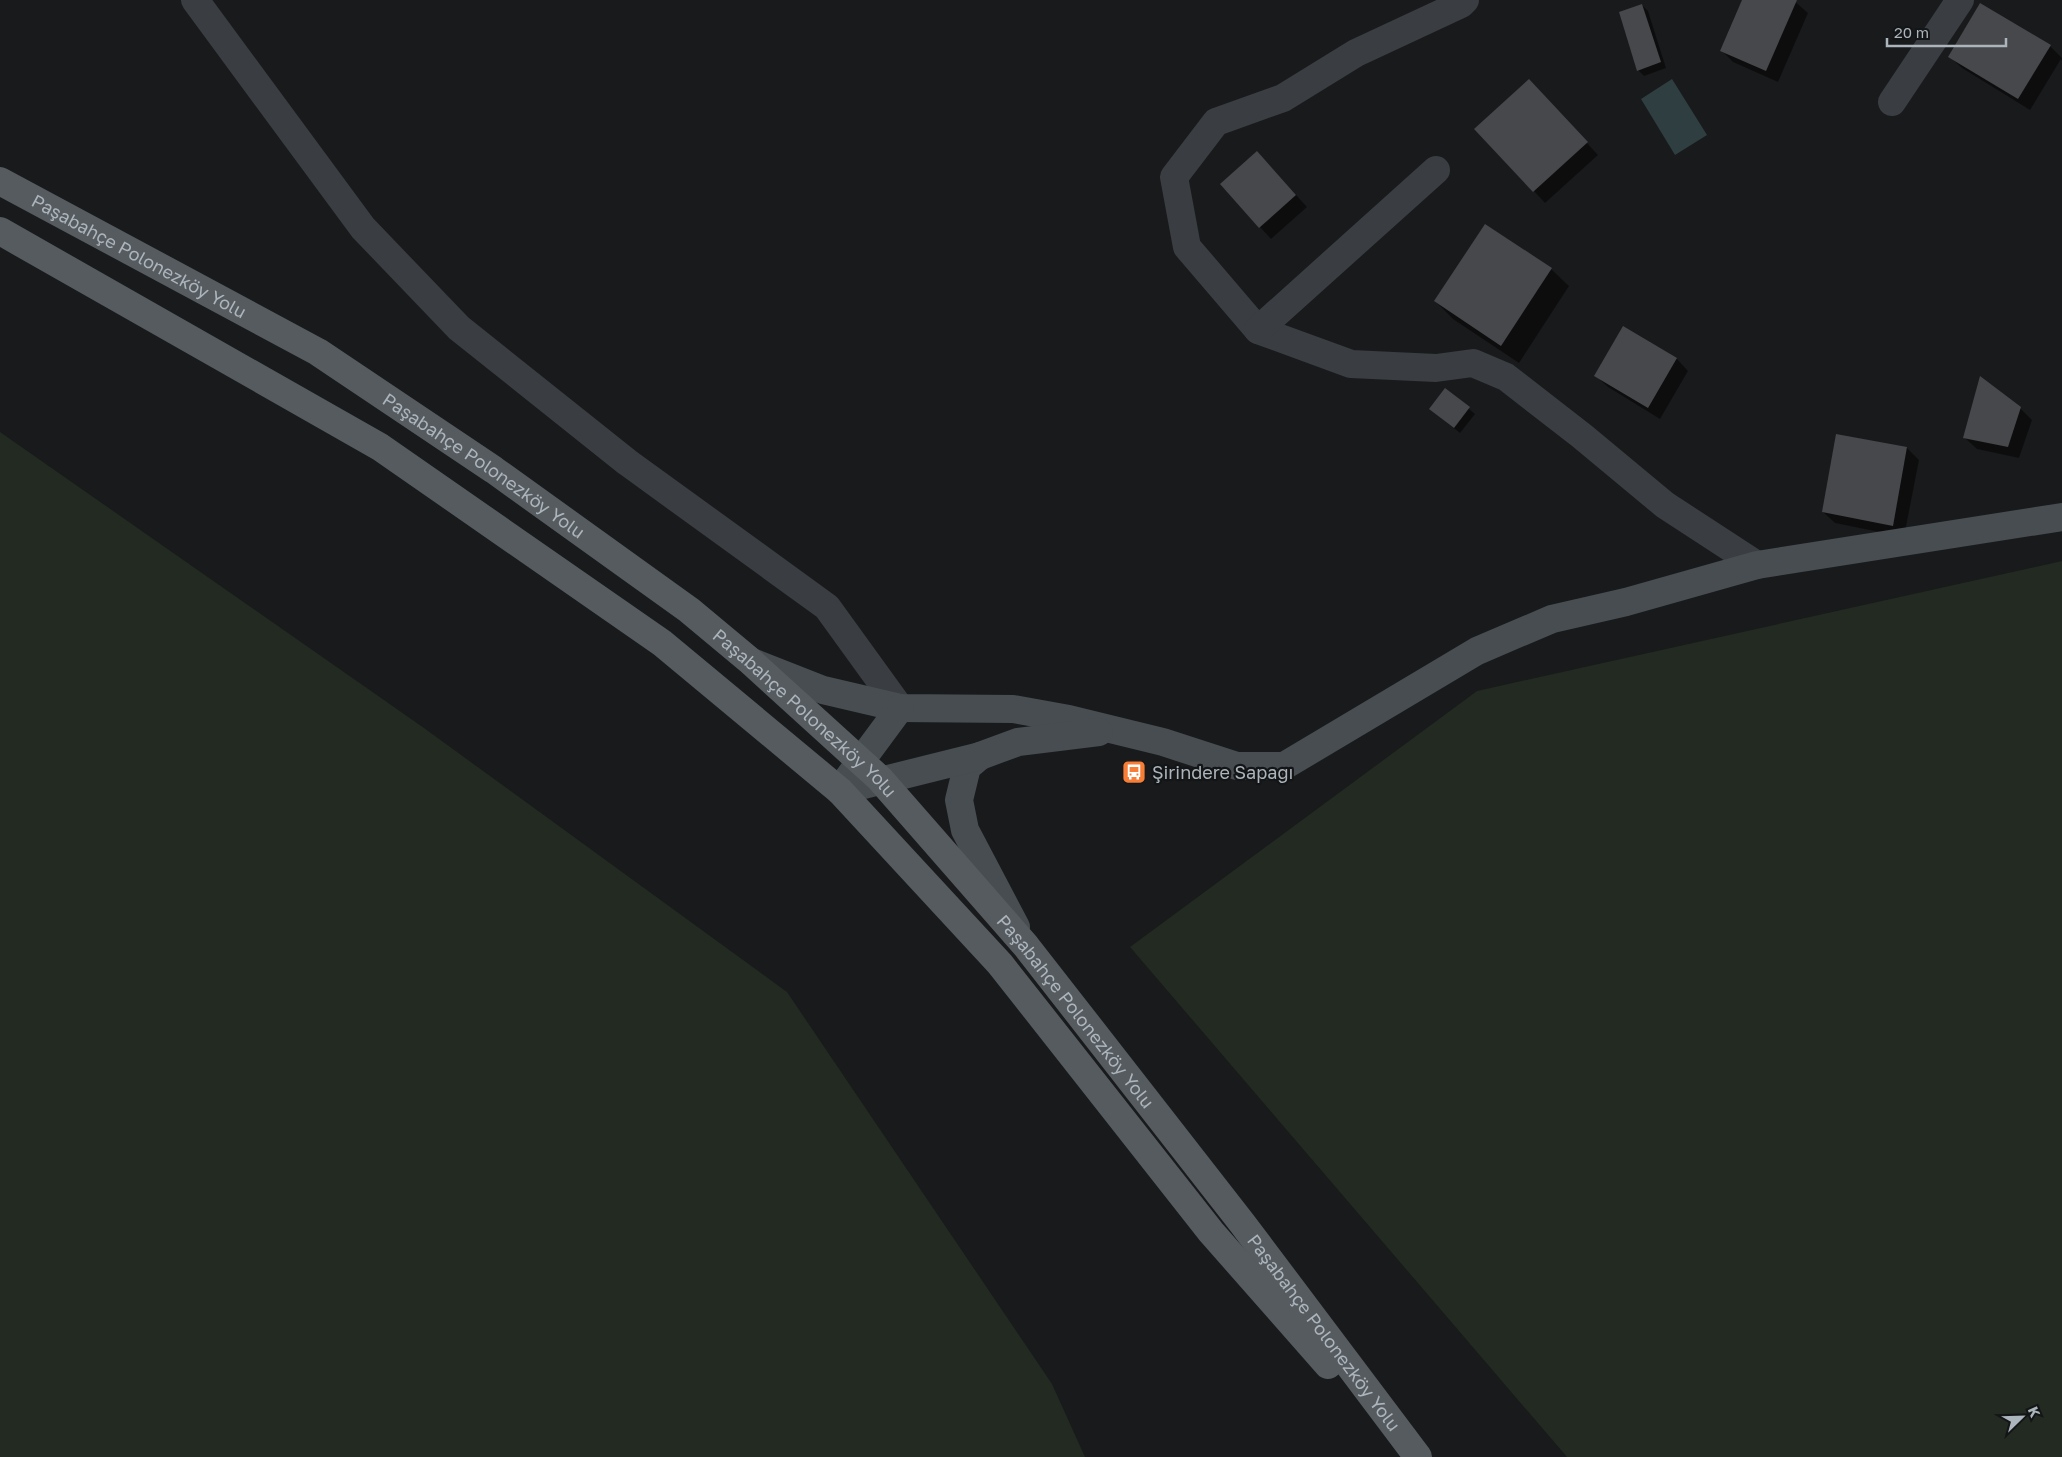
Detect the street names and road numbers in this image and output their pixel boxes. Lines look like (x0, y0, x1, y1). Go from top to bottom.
street label: Paşabahçe Polonezköy Yolu (28, 189, 250, 322)
street label: Paşabahçe Polonezköy Yolu (379, 388, 589, 543)
street label: Paşabahçe Polonezköy Yolu (709, 624, 902, 801)
street label: Paşabahçe Polonezköy Yolu (993, 910, 1159, 1112)
street label: Paşabahçe Polonezköy Yolu (1243, 1230, 1405, 1435)

